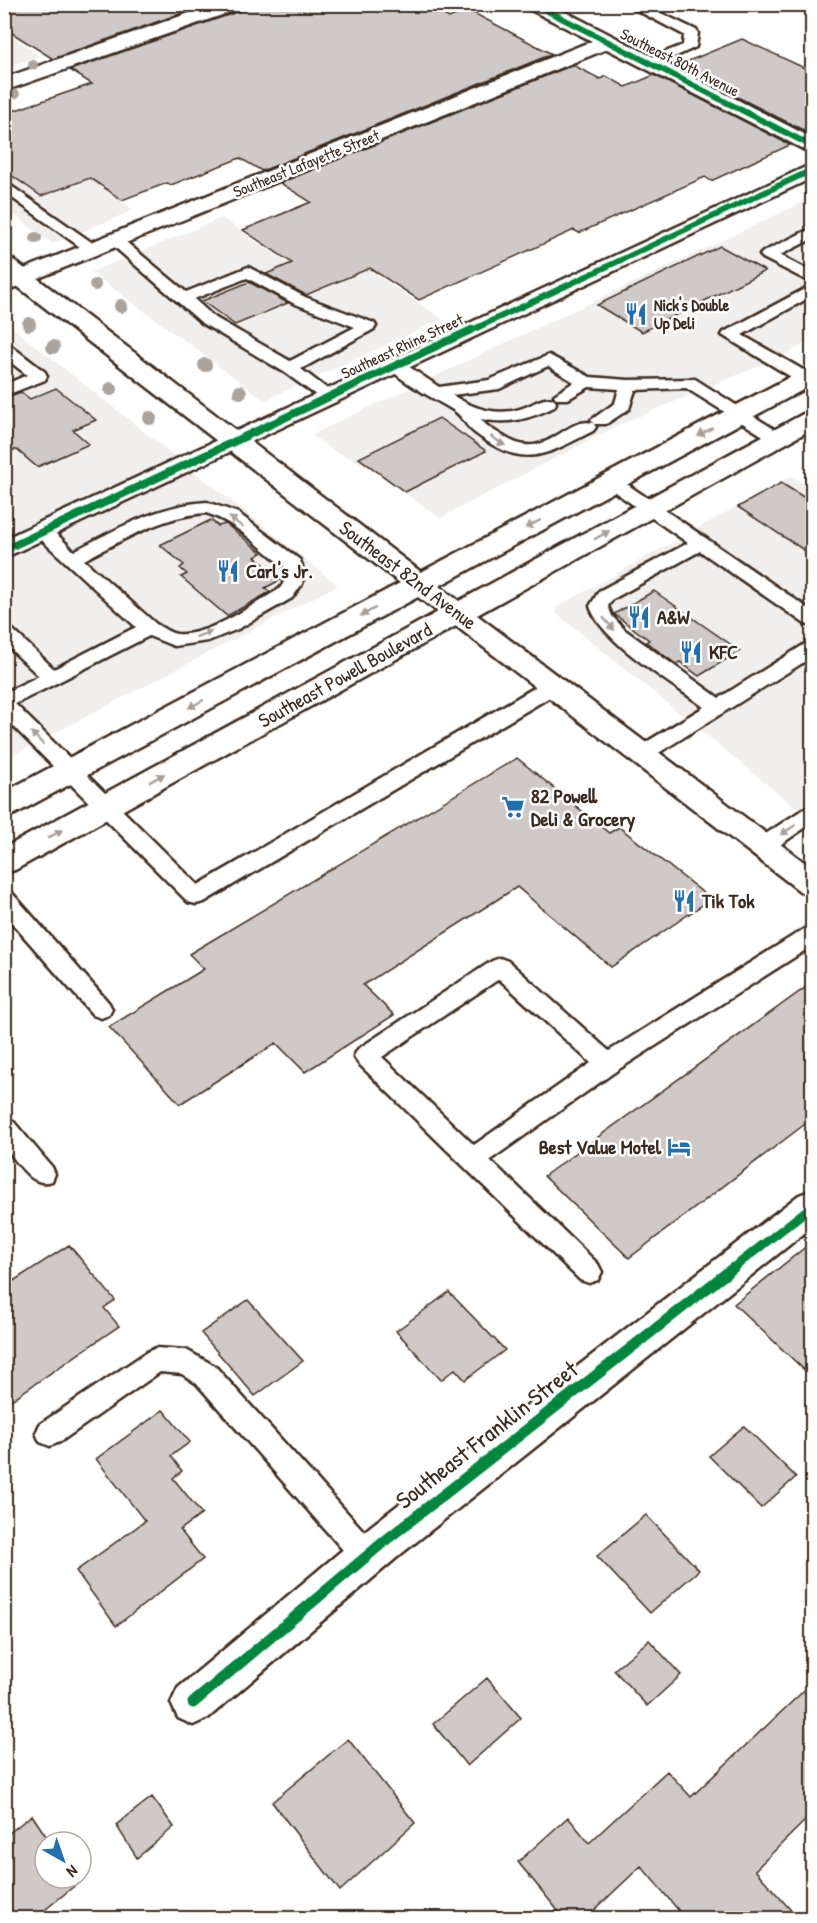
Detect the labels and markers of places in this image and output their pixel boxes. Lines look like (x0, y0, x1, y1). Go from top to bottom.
place label: Nick's Double Up Deli (654, 294, 730, 335)
restaurant icon: Nick's Double Up Deli (623, 301, 649, 327)
place label: Carl's Jr. (246, 557, 313, 584)
restaurant icon: Carl's Jr. (215, 558, 241, 584)
place label: A&W (657, 603, 690, 630)
restaurant icon: A&W (626, 604, 652, 630)
place label: KFC (709, 638, 738, 665)
restaurant icon: KFC (678, 639, 704, 665)
place label: 82 Powell Deli & Grocery (531, 782, 636, 833)
supermarket icon: 82 Powell Deli & Grocery (500, 794, 526, 820)
place label: Tik Tok (701, 887, 755, 914)
restaurant icon: Tik Tok (671, 888, 697, 914)
place label: Best Value Motel (539, 1133, 662, 1160)
hotel icon: Best Value Motel (666, 1134, 692, 1160)

